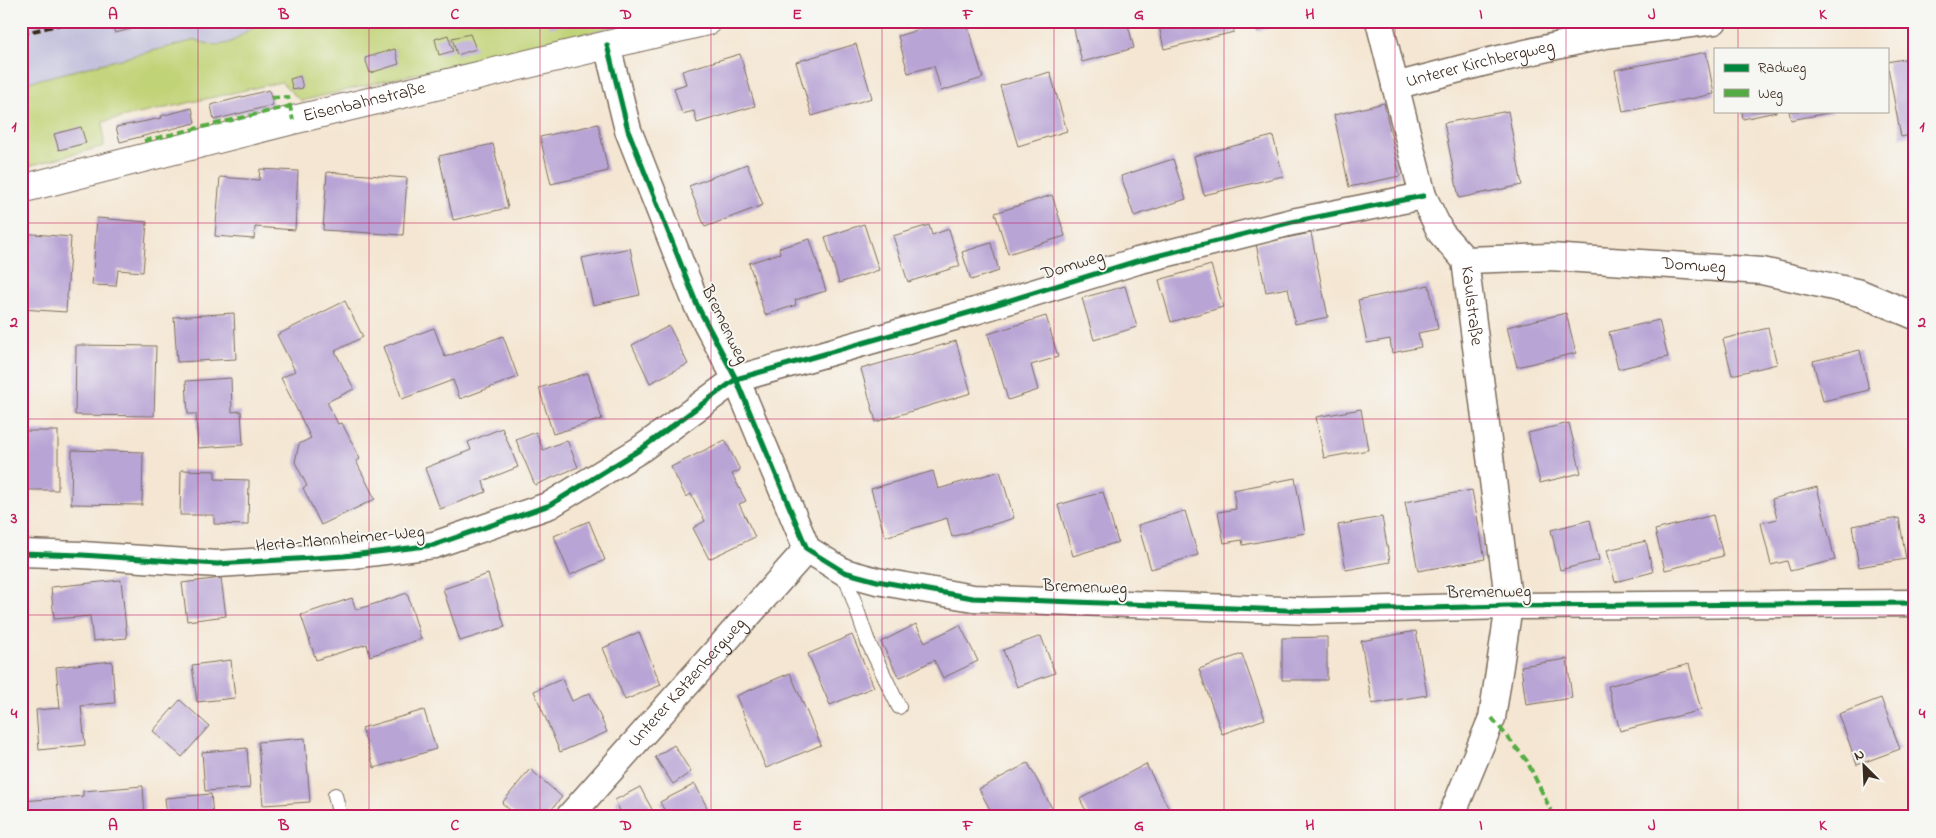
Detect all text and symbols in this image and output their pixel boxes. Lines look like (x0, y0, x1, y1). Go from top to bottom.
text: A (108, 3, 118, 27)
text: B (278, 3, 290, 27)
text: C (451, 3, 460, 27)
text: D (619, 3, 632, 27)
text: E (792, 3, 802, 27)
text: F (962, 3, 974, 27)
text: G (1134, 3, 1144, 27)
text: H (1305, 3, 1315, 27)
text: I (1479, 3, 1483, 27)
text: J (1648, 3, 1656, 27)
text: K (1819, 3, 1828, 27)
street label: Unterer Kirchbergweg (1403, 34, 1557, 95)
legend (1714, 48, 1888, 112)
text: Radweg (1758, 57, 1806, 80)
street label: Eisenbahnstraße (301, 76, 429, 130)
text: Weg (1758, 83, 1783, 106)
text: 1 (11, 115, 17, 139)
text: 1 (1919, 115, 1925, 139)
street label: Domweg (1037, 244, 1108, 289)
street label: Domweg (1660, 251, 1727, 283)
street label: Kaulstraße (1453, 265, 1489, 348)
street label: Bremenweg (692, 280, 754, 369)
text: 2 (9, 311, 18, 335)
text: 2 (1917, 311, 1926, 335)
text: 3 (10, 507, 18, 531)
text: 3 (1918, 507, 1926, 531)
street label: Herta-Mannheimer-Weg (255, 520, 426, 561)
street label: Bremenweg (1041, 573, 1128, 603)
street label: Bremenweg (1445, 579, 1532, 608)
street label: Unterer Katzenbergweg (623, 612, 754, 754)
text: 4 (10, 702, 18, 726)
text: 4 (1918, 702, 1926, 726)
north arrow (1838, 740, 1888, 790)
text: N (1851, 744, 1868, 767)
text: A (108, 814, 118, 838)
text: B (278, 814, 290, 838)
text: C (451, 814, 460, 838)
text: D (619, 814, 632, 838)
text: E (792, 814, 802, 838)
text: F (962, 814, 974, 838)
text: G (1134, 814, 1144, 838)
text: H (1305, 814, 1315, 838)
text: I (1479, 814, 1483, 838)
text: J (1648, 814, 1656, 838)
text: K (1819, 814, 1828, 838)

